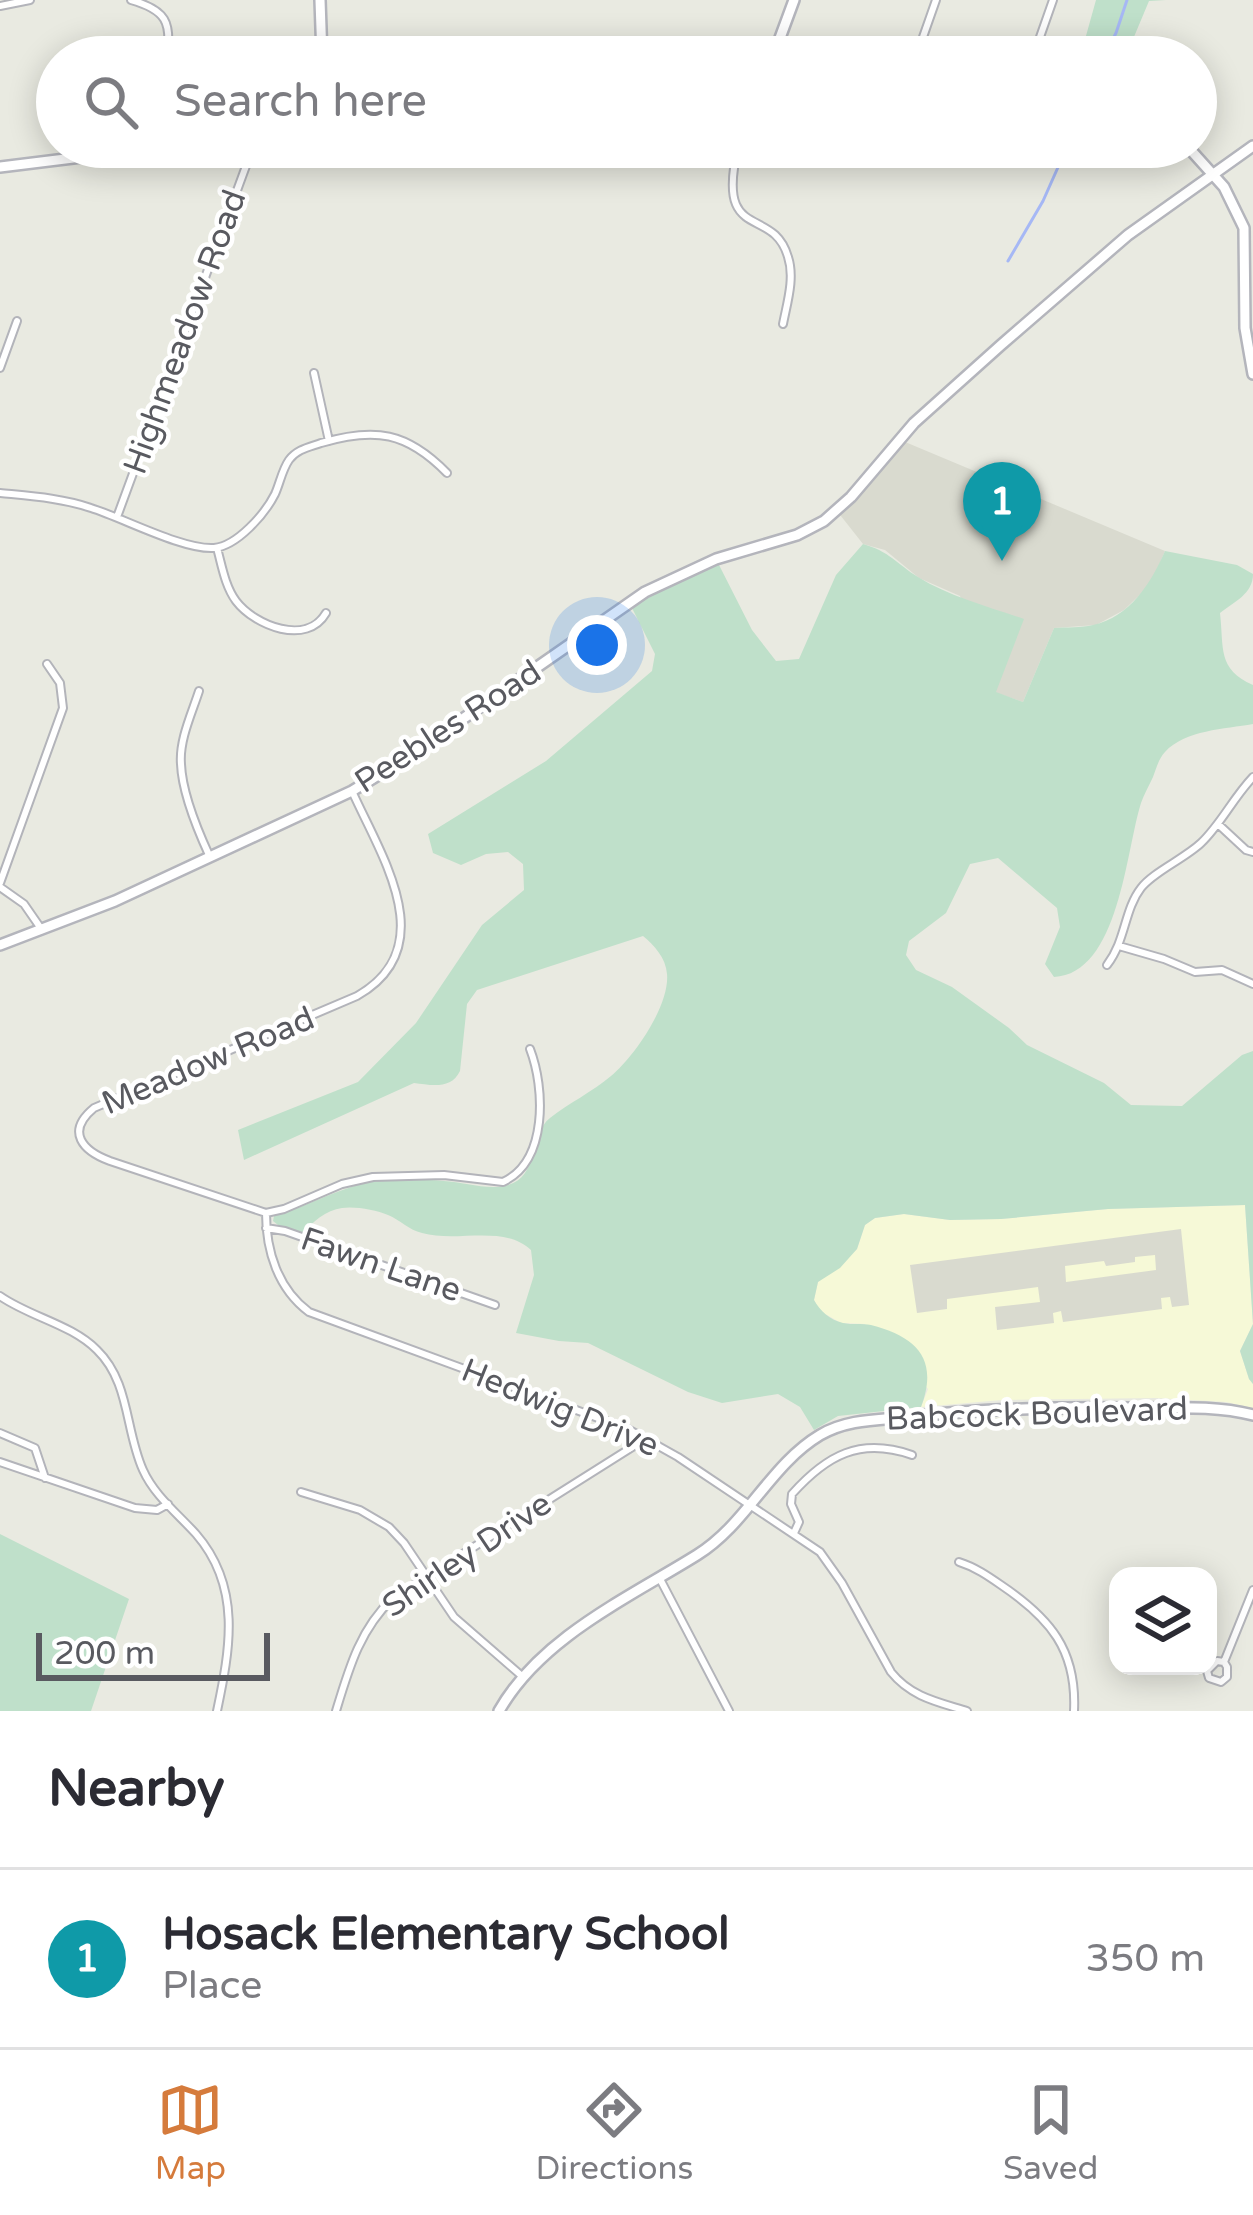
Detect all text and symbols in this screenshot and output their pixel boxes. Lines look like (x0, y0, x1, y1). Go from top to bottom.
search box (36, 36, 1217, 168)
icon: search (78, 69, 144, 135)
text: Search here (174, 75, 427, 129)
street label: Highmeadow Road (115, 185, 255, 479)
pin: 1 (963, 462, 1041, 561)
your location (567, 615, 627, 675)
street label: Peebles Road (348, 652, 548, 802)
street label: Meadow Road (96, 999, 320, 1123)
street label: Fawn Lane (296, 1219, 466, 1311)
street label: Hedwig Drive (456, 1351, 664, 1465)
street label: Babcock Boulevard (885, 1389, 1189, 1439)
street label: Shirley Drive (375, 1484, 559, 1626)
map controls (1109, 1567, 1217, 1675)
button: layers (1109, 1567, 1217, 1675)
scale bar (36, 1627, 270, 1680)
text: 200 m (54, 1634, 155, 1673)
text: Nearby (48, 1758, 225, 1820)
text: Hosack Elementary School (162, 1908, 729, 1962)
text: 1 (75, 1935, 99, 1982)
text: 350 m (1086, 1935, 1205, 1982)
text: Place (162, 1962, 262, 2009)
tab: Map (155, 2077, 226, 2188)
tab: Directions (536, 2077, 693, 2188)
tab: Saved (1003, 2077, 1098, 2188)

